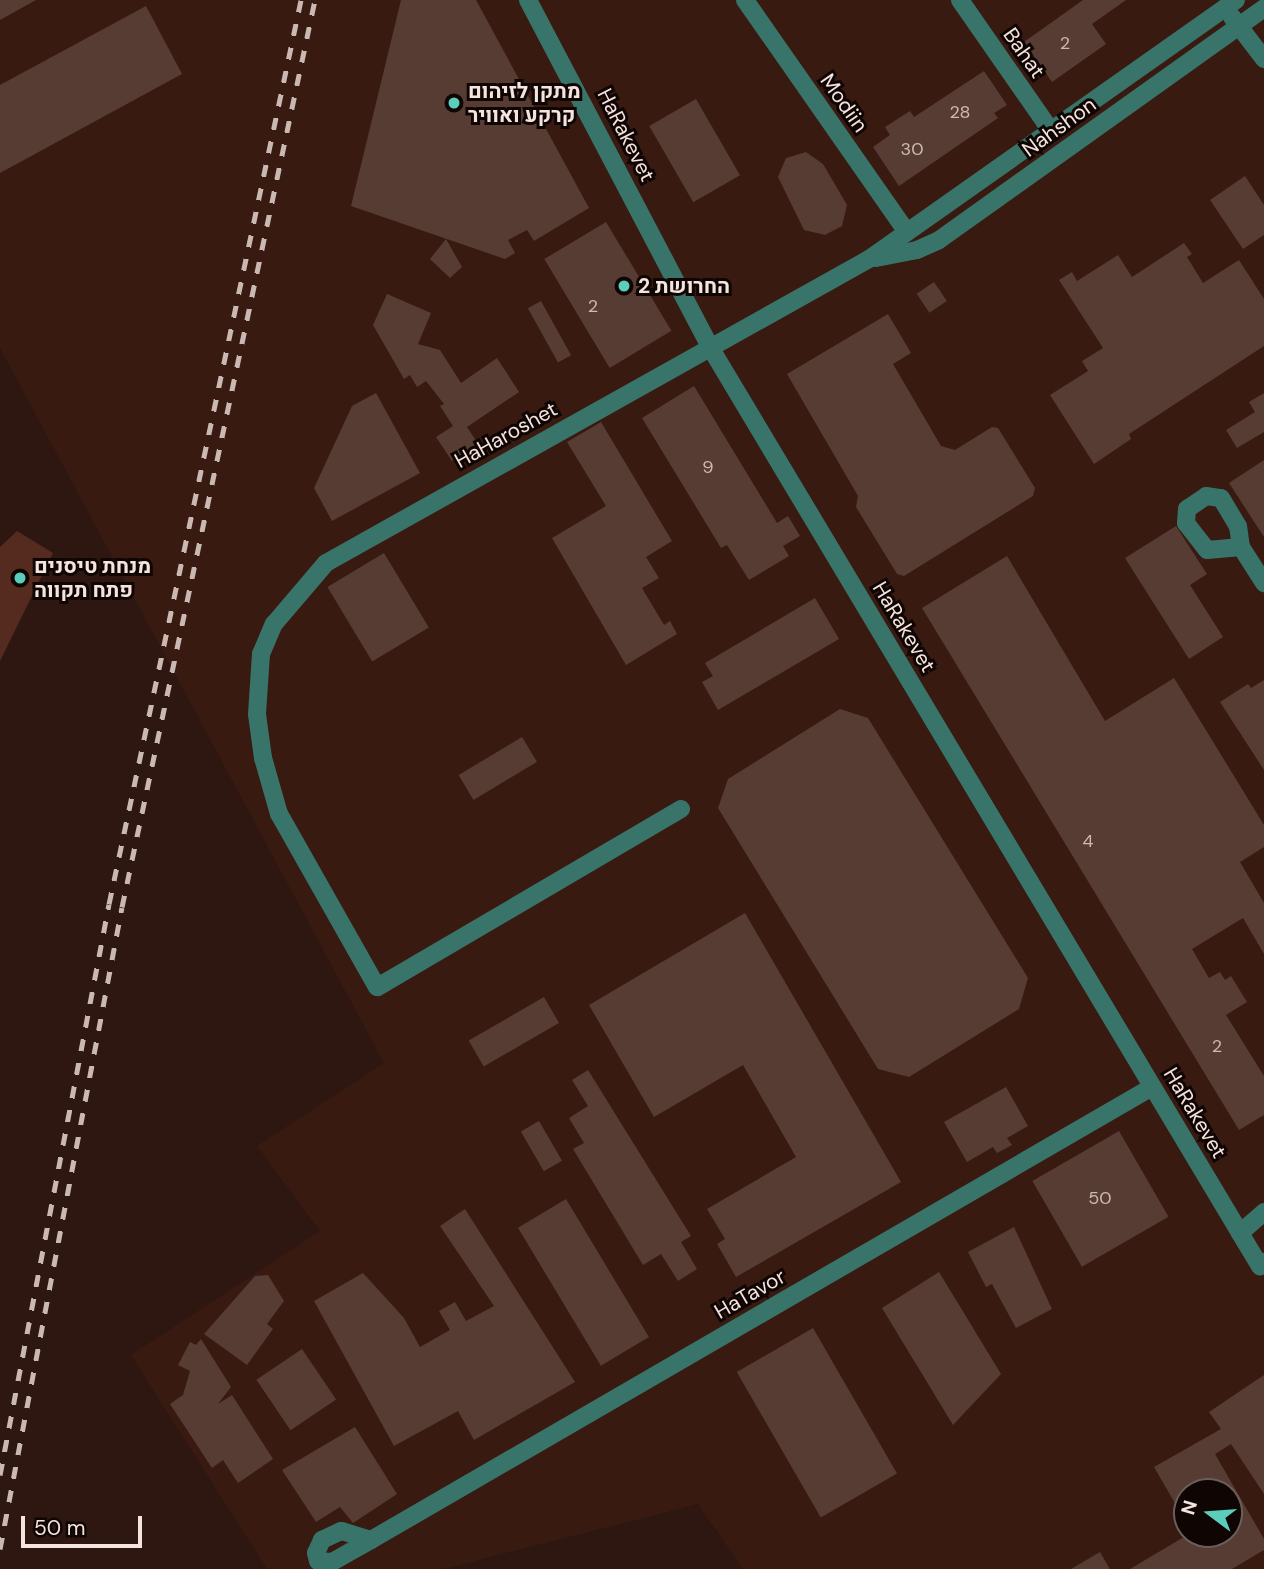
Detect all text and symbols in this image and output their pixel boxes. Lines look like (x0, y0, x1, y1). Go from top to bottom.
street label: Bahat (998, 23, 1050, 83)
house number: 2 (1060, 32, 1070, 54)
street label: Modiin (815, 69, 873, 137)
place label: מתקן לזיהום קרקע ואוויר (468, 78, 581, 128)
street label: HaRakevet (592, 84, 660, 186)
street label: Nahshon (1017, 92, 1101, 162)
marker: מתקן לזיהום קרקע ואוויר (446, 95, 462, 111)
house number: 28 (949, 101, 971, 123)
house number: 30 (901, 138, 923, 160)
place label: החרושת 2 (638, 273, 730, 299)
marker: החרושת 2 (616, 278, 632, 294)
house number: 2 (588, 295, 598, 317)
street label: HaHaroshet (450, 396, 562, 474)
house number: 9 (702, 456, 714, 478)
place label: מנחת טיסנים פתח תקווה (34, 553, 151, 603)
marker: מנחת טיסנים פתח תקווה (12, 570, 28, 586)
street label: HaRakevet (867, 577, 941, 677)
house number: 4 (1083, 830, 1093, 852)
house number: 2 (1212, 1035, 1222, 1057)
street label: HaRakevet (1158, 1063, 1232, 1163)
house number: 50 (1088, 1187, 1112, 1209)
street label: HaTavor (710, 1264, 790, 1324)
north arrow (1173, 1478, 1243, 1548)
text: N (1175, 1498, 1203, 1518)
scale bar (24, 1502, 145, 1546)
text: 50 m (34, 1514, 85, 1542)

